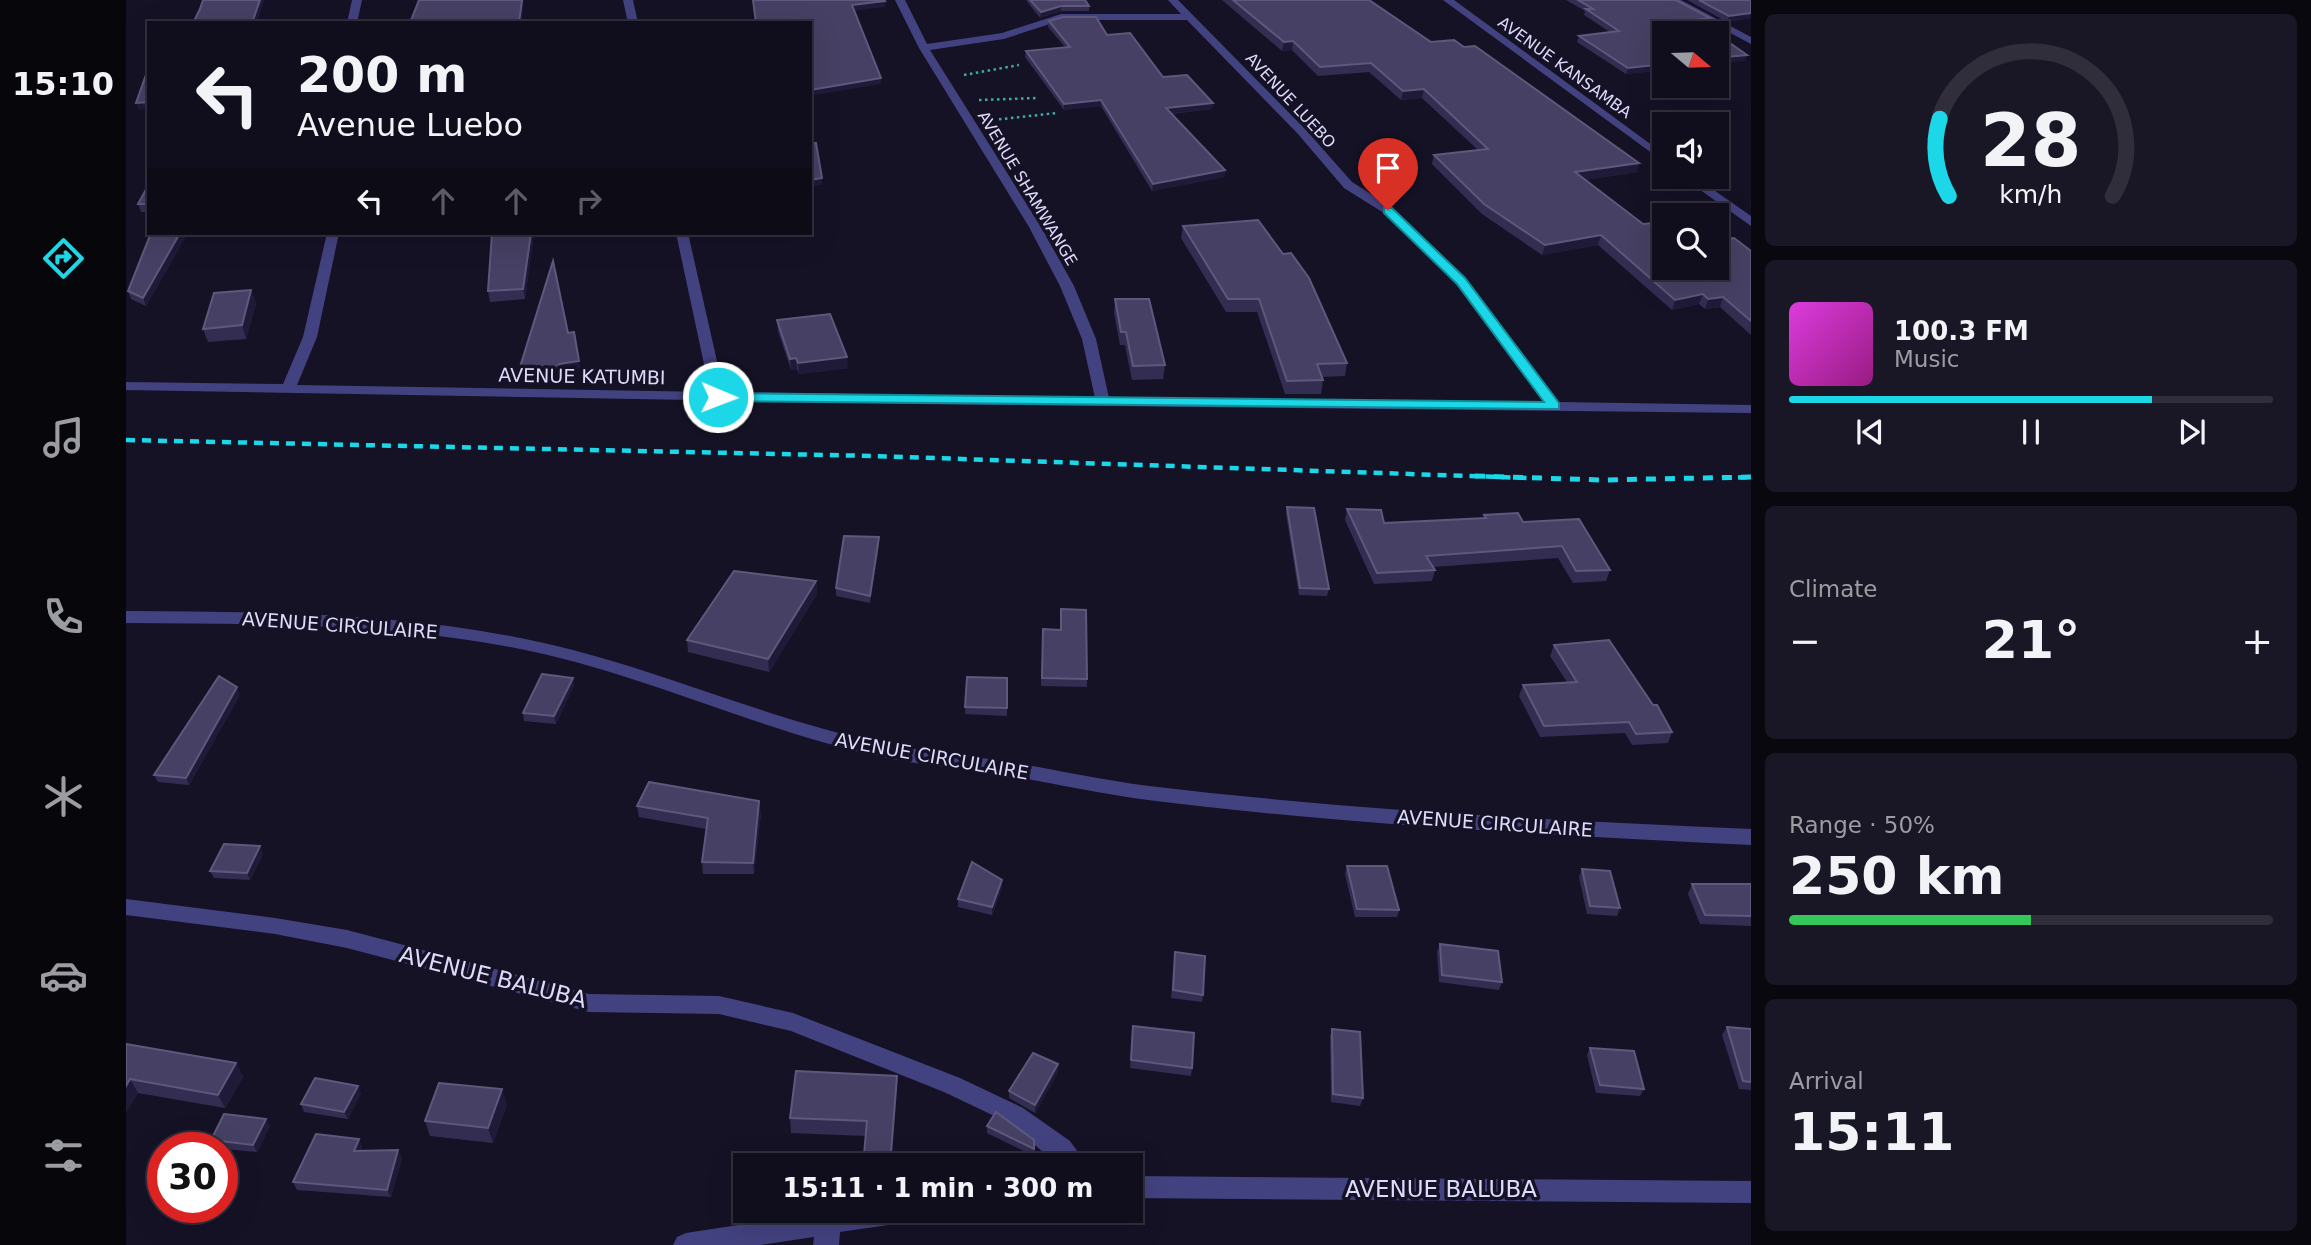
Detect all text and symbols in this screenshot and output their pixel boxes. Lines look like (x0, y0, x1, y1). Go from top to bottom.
street label: AVENUE KANSAMBA (1494, 13, 1635, 122)
north arrow (1652, 21, 1729, 98)
map controls (1652, 21, 1729, 280)
text: 200 m (297, 47, 467, 104)
icon: left (182, 49, 273, 140)
street label: AVENUE LUEBO (1242, 49, 1340, 152)
text: 15:10 (12, 65, 114, 103)
text: 28 (1980, 98, 2082, 183)
text: Avenue Luebo (297, 106, 523, 144)
street label: AVENUE SHAMWANGE (974, 107, 1081, 269)
button: sound (1652, 112, 1729, 189)
pin (1358, 138, 1418, 210)
icon: arrive (1369, 149, 1407, 187)
text: km/h (1999, 180, 2063, 209)
icon: left (351, 182, 389, 220)
icon: ahead (424, 182, 462, 220)
icon: ahead (497, 182, 535, 220)
icon: right (570, 182, 608, 220)
button: search (1652, 203, 1729, 280)
icon: directions (39, 234, 88, 283)
text: 100.3 FM (1894, 316, 2029, 346)
text: Music (1894, 346, 1959, 372)
position arrow (681, 360, 755, 434)
street label: AVENUE KATUMBI (498, 364, 666, 388)
icon: music (39, 413, 88, 462)
icon: previous (1851, 413, 1889, 451)
icon: pause (2012, 413, 2050, 451)
icon: next (2173, 413, 2211, 451)
text: Climate (1789, 576, 1878, 602)
icon: phone (39, 592, 88, 641)
street label: AVENUE CIRCULAIRE (241, 607, 439, 643)
text: 21° (1982, 610, 2080, 670)
text: − (1789, 619, 1821, 663)
text: + (2241, 619, 2273, 663)
street label: AVENUE CIRCULAIRE (834, 728, 1030, 784)
icon: climate (39, 772, 88, 821)
street label: AVENUE CIRCULAIRE (1396, 805, 1594, 841)
text: Range · 50% (1789, 812, 1935, 838)
text: 250 km (1789, 846, 2004, 906)
street label: AVENUE BALUBA (397, 941, 590, 1013)
icon: car (39, 951, 88, 1000)
text: Arrival (1789, 1068, 1864, 1094)
text: 15:11 (1789, 1102, 1955, 1162)
icon: filters (39, 1131, 88, 1180)
speed limit sign: 30 (147, 1132, 238, 1223)
text: 15:11 · 1 min · 300 m (783, 1173, 1093, 1203)
street label: AVENUE BALUBA (1345, 1176, 1537, 1202)

